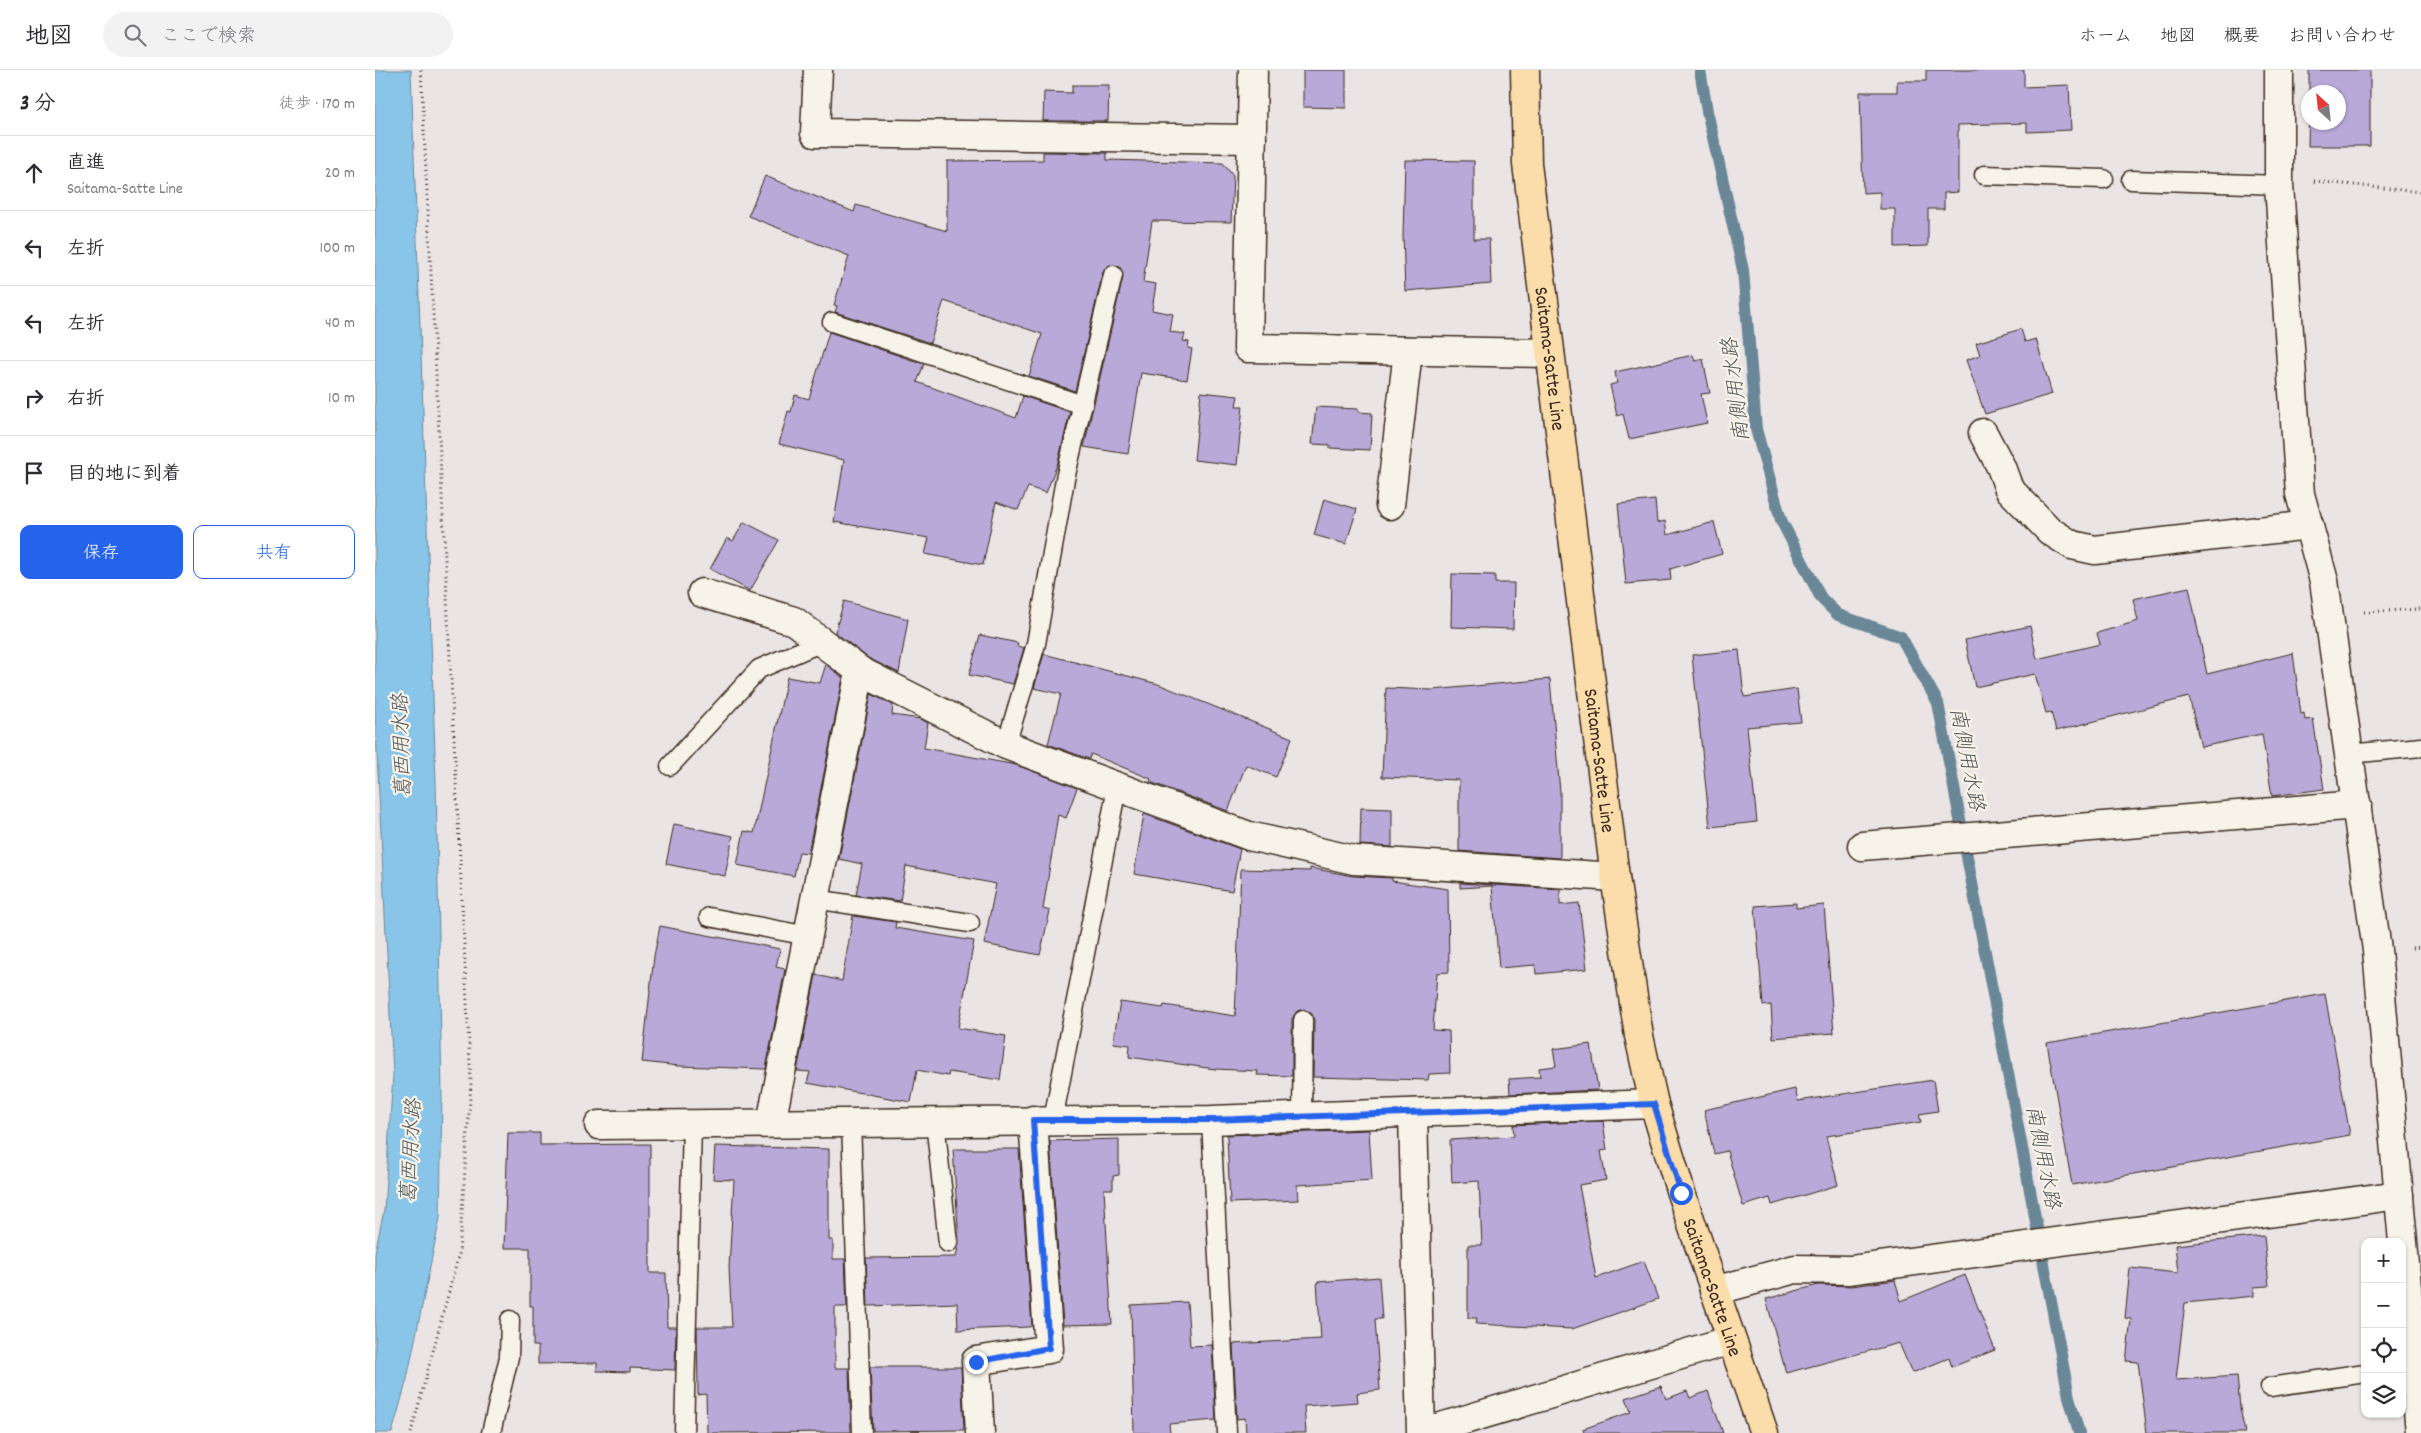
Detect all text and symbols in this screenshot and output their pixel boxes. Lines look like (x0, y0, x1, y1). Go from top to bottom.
search box (103, 12, 453, 57)
text: 地図 (25, 21, 73, 55)
icon: search (121, 21, 149, 49)
text: ここで検索 (161, 24, 256, 51)
text: ホーム (2079, 25, 2132, 50)
text: 地図 (2160, 25, 2196, 50)
text: 概要 (2224, 25, 2260, 50)
text: お問い合わせ (2288, 25, 2396, 50)
north arrow (2301, 85, 2346, 130)
text: 3 分 (20, 90, 55, 120)
text: 徒歩 · 170 m (279, 93, 355, 116)
text: 直進 (67, 151, 105, 178)
icon: ahead (20, 159, 48, 187)
text: 20 m (325, 162, 355, 185)
text: Saitama-Satte Line (67, 178, 183, 201)
icon: left (20, 234, 48, 262)
text: 左折 (67, 237, 105, 264)
text: 100 m (319, 237, 355, 260)
street label: Saitama-Satte Line (1525, 285, 1571, 433)
icon: left (20, 309, 48, 337)
text: 左折 (67, 312, 105, 339)
text: 40 m (325, 312, 355, 335)
water label: 南側用水路 (1717, 335, 1759, 444)
icon: right (20, 384, 48, 412)
text: 右折 (67, 387, 105, 414)
text: 10 m (328, 387, 355, 410)
icon: arrive (20, 459, 48, 487)
text: 目的地に到着 (67, 462, 181, 489)
button: 保存 (20, 525, 183, 579)
button: 共有 (193, 525, 355, 579)
street label: Saitama-Satte Line (1575, 687, 1620, 835)
water label: 葛西用水路 (387, 692, 421, 799)
water label: 南側用水路 (1940, 705, 1990, 815)
water label: 葛西用水路 (395, 1097, 431, 1204)
water label: 南側用水路 (2016, 1103, 2066, 1213)
route start (1670, 1182, 1693, 1205)
street label: Saitama-Satte Line (1674, 1215, 1748, 1361)
map controls (2361, 1238, 2406, 1418)
button: + (2361, 1238, 2406, 1283)
button: − (2361, 1283, 2406, 1328)
button: locate (2361, 1328, 2406, 1373)
route end (965, 1351, 988, 1374)
button: layers (2361, 1373, 2406, 1418)

